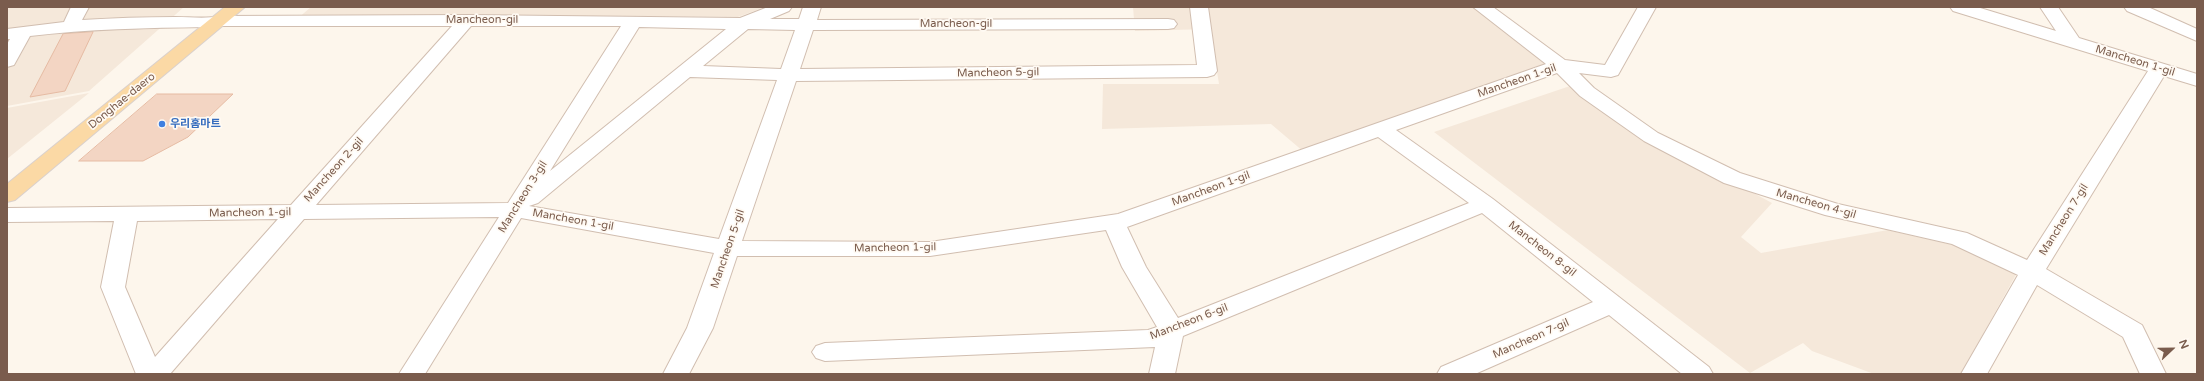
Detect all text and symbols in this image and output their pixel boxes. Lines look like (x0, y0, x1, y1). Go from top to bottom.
street label: Mancheon-gil (446, 13, 518, 27)
street label: Mancheon-gil (920, 17, 992, 31)
street label: Mancheon 1-gil (2094, 43, 2176, 79)
street label: Mancheon 1-gil (1476, 61, 1558, 101)
street label: Mancheon 5-gil (957, 66, 1039, 80)
street label: Donghae-daero (86, 70, 158, 132)
place label: 우리홈마트 (170, 117, 221, 131)
marker: 우리홈마트 (157, 119, 167, 129)
street label: Mancheon 2-gil (302, 135, 366, 205)
street label: Mancheon 3-gil (496, 159, 550, 235)
street label: Mancheon 1-gil (1170, 169, 1252, 209)
street label: Mancheon 7-gil (2037, 182, 2091, 258)
street label: Mancheon 4-gil (1775, 186, 1857, 222)
street label: Mancheon 1-gil (209, 206, 291, 220)
street label: Mancheon 1-gil (531, 206, 615, 234)
street label: Mancheon 5-gil (708, 208, 748, 290)
street label: Mancheon 8-gil (1505, 218, 1579, 280)
street label: Mancheon 1-gil (854, 241, 936, 255)
street label: Mancheon 6-gil (1148, 301, 1230, 343)
street label: Mancheon 7-gil (1491, 316, 1571, 362)
north arrow (2152, 329, 2192, 369)
text: N (2176, 338, 2191, 351)

